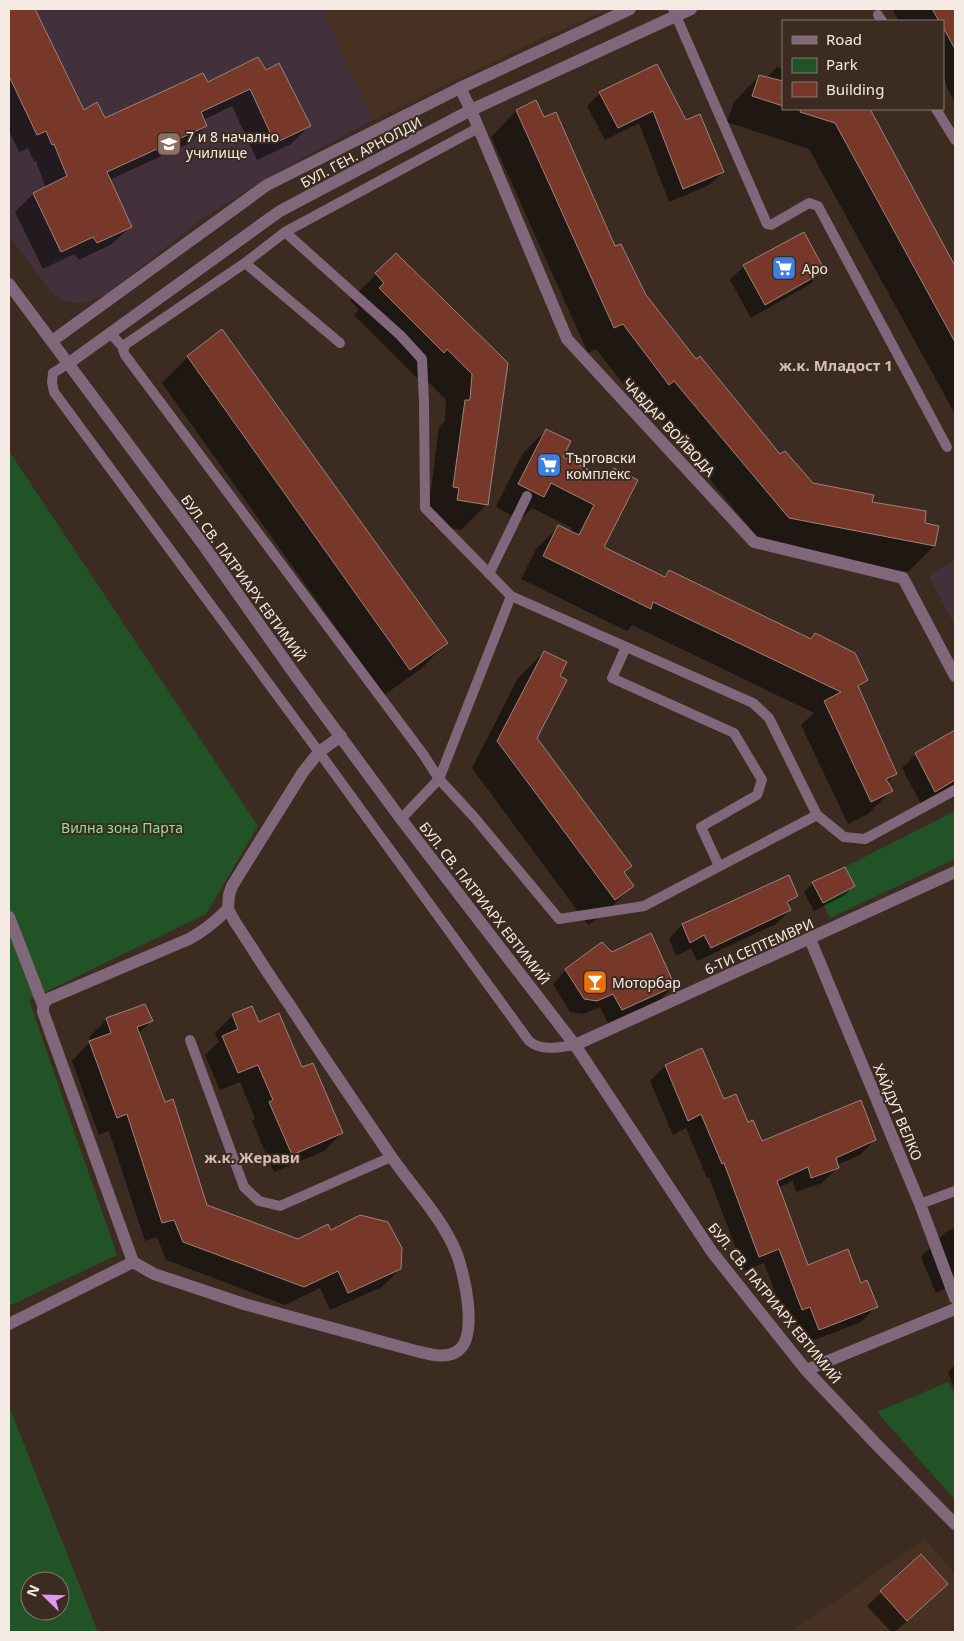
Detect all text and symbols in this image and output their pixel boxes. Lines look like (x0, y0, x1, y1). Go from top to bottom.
legend (782, 20, 944, 110)
text: Road (826, 29, 862, 49)
text: Park (826, 54, 858, 74)
text: Building (826, 79, 884, 99)
street label: БУЛ. ГЕН. АРНОЛДИ (297, 112, 425, 192)
place label: 7 и 8 начално училище (186, 127, 279, 162)
school or university icon: 7 и 8 начално училище (156, 131, 182, 157)
supermarket icon: Аро (771, 255, 797, 281)
place label: Аро (802, 259, 828, 278)
district label: ж.к. Младост 1 (779, 355, 893, 375)
street label: ЧАВДАР ВОЙВОДА (618, 374, 720, 480)
place label: Търговски комплекс (566, 448, 636, 483)
supermarket icon: Търговски комплекс (536, 452, 562, 478)
street label: БУЛ. СВ. ПАТРИАРХ ЕВТИМИЙ (177, 491, 311, 665)
park label: Вилна зона Парта (61, 818, 183, 837)
street label: БУЛ. СВ. ПАТРИАРХ ЕВТИМИЙ (415, 818, 555, 988)
street label: 6-ТИ СЕПТЕМВРИ (702, 913, 816, 979)
bar icon: Моторбар (582, 969, 608, 995)
place label: Моторбар (612, 973, 681, 992)
street label: ХАЙДУТ ВЕЛКО (869, 1061, 927, 1163)
district label: ж.к. Жерави (204, 1147, 300, 1167)
street label: БУЛ. СВ. ПАТРИАРХ ЕВТИМИЙ (704, 1219, 846, 1387)
north arrow (20, 1571, 70, 1621)
text: N (22, 1582, 44, 1600)

